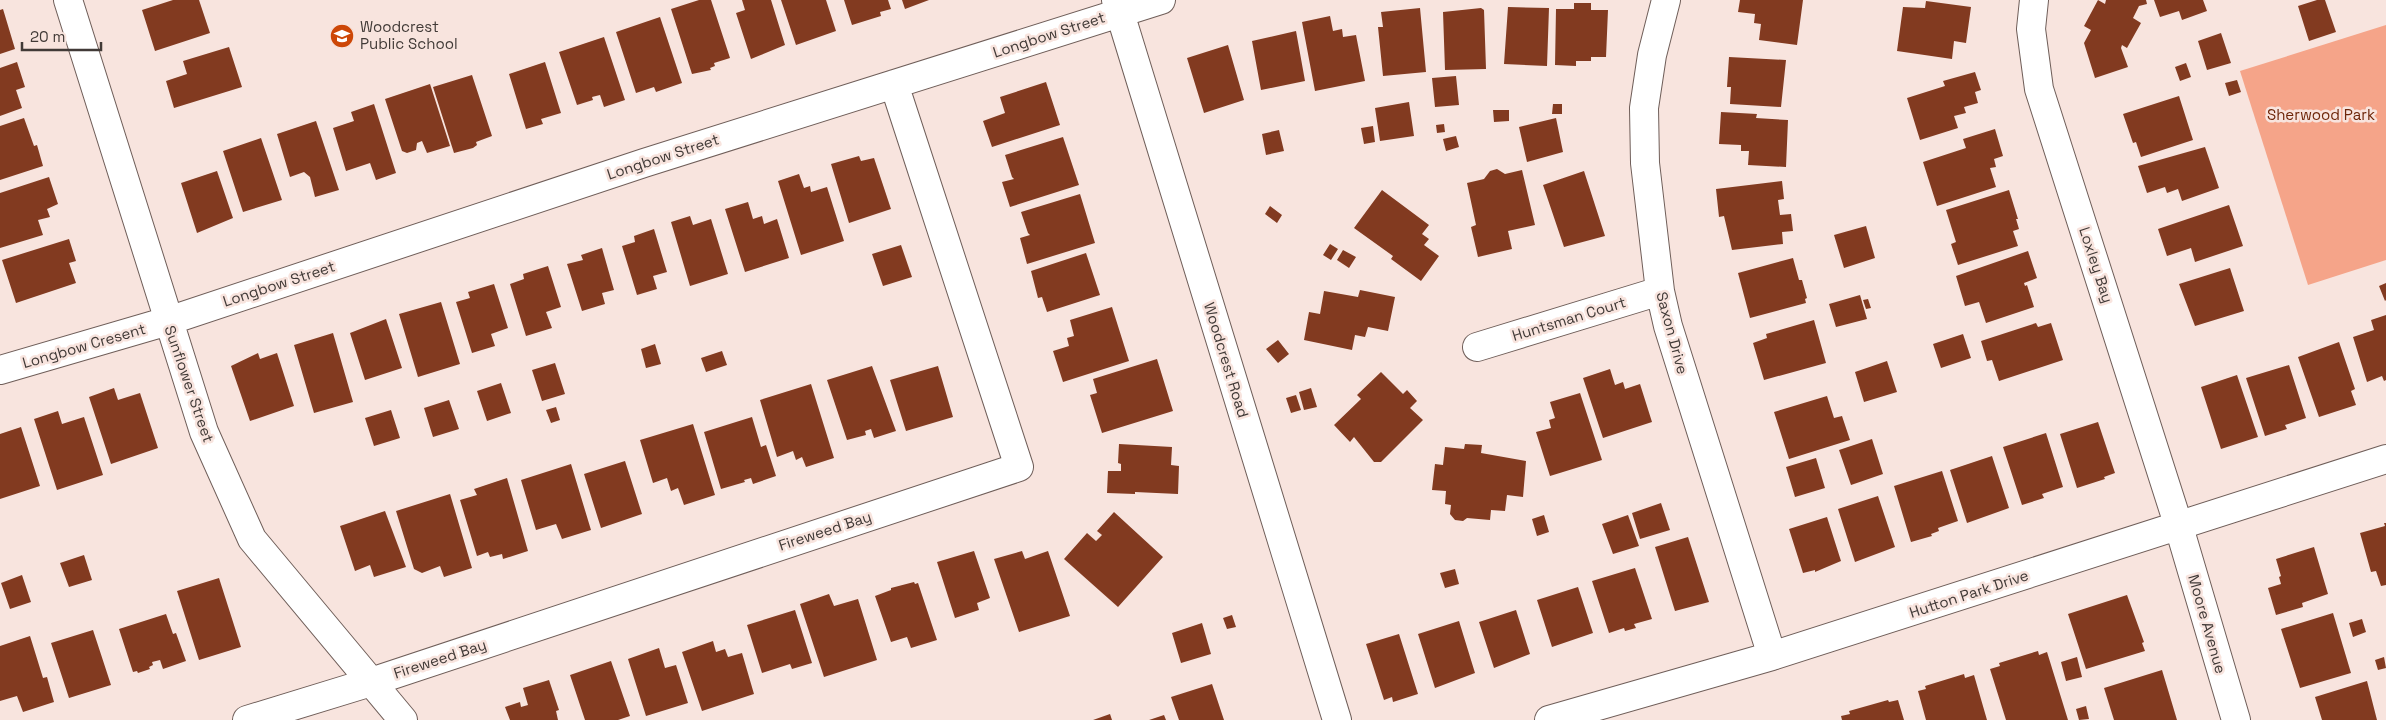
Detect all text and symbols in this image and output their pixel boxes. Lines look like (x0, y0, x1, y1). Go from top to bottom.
street label: Longbow Street (990, 7, 1107, 62)
place label: Woodcrest Public School (360, 17, 458, 53)
scale bar (22, 20, 101, 52)
school or university icon: Woodcrest Public School (329, 23, 355, 49)
text: 20 m (30, 27, 65, 46)
park label: Sherwood Park (2267, 105, 2375, 124)
street label: Longbow Street (604, 129, 721, 184)
street label: Loxley Bay (2075, 224, 2118, 305)
street label: Longbow Street (220, 256, 337, 311)
street label: Saxon Drive (1652, 290, 1693, 376)
street label: Huntsman Court (1510, 292, 1628, 345)
street label: Woodcrest Road (1200, 300, 1253, 420)
street label: Longbow Cresent (20, 319, 148, 372)
street label: Sunflower Street (161, 323, 218, 445)
street label: Fireweed Bay (776, 507, 874, 554)
street label: Hutton Park Drive (1907, 565, 2031, 622)
street label: Moore Avenue (2184, 572, 2231, 676)
street label: Fireweed Bay (391, 635, 489, 682)

